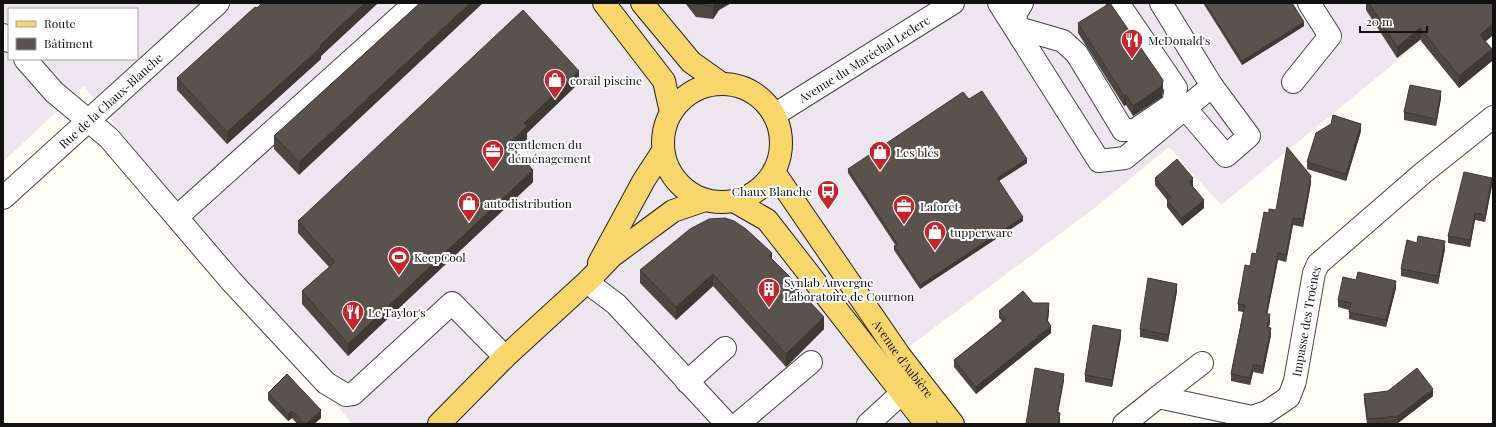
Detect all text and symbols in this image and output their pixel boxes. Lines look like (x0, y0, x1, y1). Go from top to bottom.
legend (8, 8, 138, 60)
scale bar (1360, 8, 1427, 34)
street label: Avenue du Maréchal Leclerc (794, 12, 933, 106)
text: 20 m (1366, 13, 1393, 29)
text: Route (44, 15, 76, 31)
restaurant icon: McDonald's (1119, 27, 1145, 60)
place label: McDonald's (1148, 32, 1210, 48)
text: Bâtiment (44, 35, 94, 51)
street label: Rue de la Chaux-Blanche (55, 49, 166, 152)
shop icon: corail piscine (542, 67, 568, 100)
place label: corail piscine (570, 72, 642, 88)
place label: gentlemen du déménagement (508, 136, 592, 166)
office icon: gentlemen du déménagement (480, 138, 506, 171)
shop icon: Les blés (867, 139, 893, 172)
place label: Les blés (896, 144, 939, 160)
bus stop icon: Chaux Blanche (815, 178, 841, 211)
place label: Chaux Blanche (732, 183, 812, 199)
shop icon: autodistribution (456, 190, 482, 223)
office icon: Laforêt (891, 193, 917, 226)
place label: autodistribution (484, 195, 572, 211)
place label: Laforêt (920, 198, 960, 214)
shop icon: tupperware (922, 219, 948, 252)
place label: tupperware (950, 224, 1013, 240)
sports icon: KeepCool (386, 244, 412, 277)
place label: KeepCool (414, 249, 466, 265)
street label: Impasse des Troènes (1288, 263, 1324, 378)
place label: Synlab Auvergne Laboratoire de Cournon (784, 274, 914, 304)
building icon: Synlab Auvergne Laboratoire de Cournon (756, 276, 782, 309)
restaurant icon: Le Taylor's (340, 299, 366, 332)
place label: Le Taylor's (368, 304, 426, 320)
street label: Avenue d'Aubière (869, 316, 937, 401)

